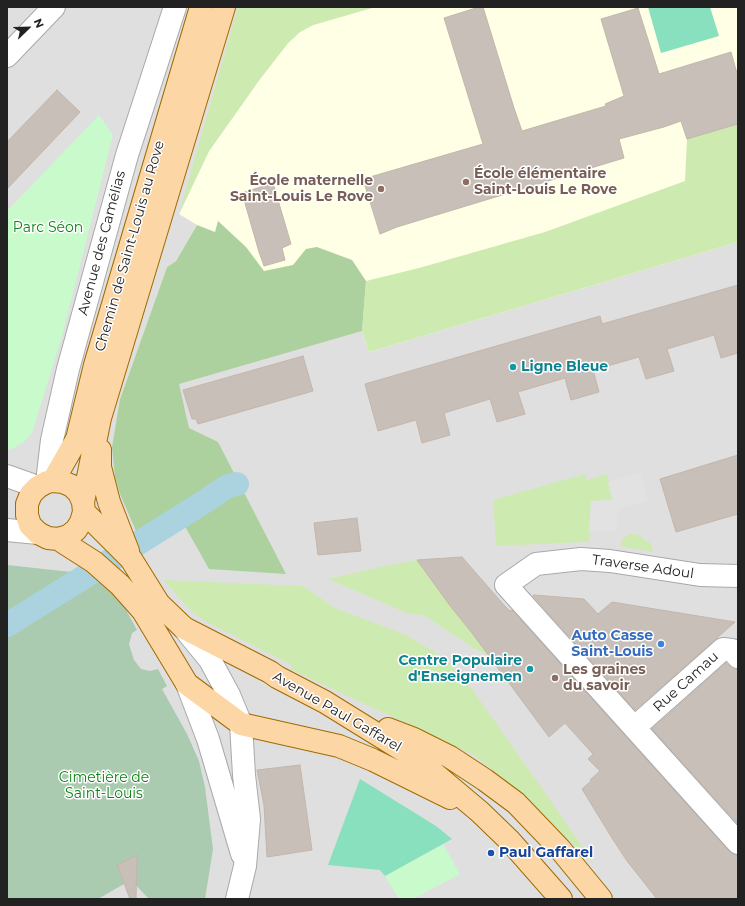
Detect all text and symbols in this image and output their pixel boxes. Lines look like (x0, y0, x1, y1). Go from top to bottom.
north arrow (8, 8, 48, 48)
text: N (31, 16, 47, 30)
street label: Chemin de Saint-Louis au Rove (92, 139, 168, 353)
place label: École élémentaire Saint-Louis Le Rove (474, 166, 617, 198)
street label: Avenue des Camélias (75, 169, 129, 317)
place label: École maternelle Saint-Louis Le Rove (230, 173, 373, 206)
marker: École élémentaire Saint-Louis Le Rove (461, 177, 471, 187)
marker: École maternelle Saint-Louis Le Rove (376, 184, 386, 194)
park label: Parc Séon (13, 220, 83, 236)
place label: Ligne Bleue (521, 359, 608, 375)
marker: Ligne Bleue (508, 362, 518, 372)
street label: Traverse Adoul (591, 552, 695, 582)
place label: Auto Casse Saint-Louis (571, 628, 653, 660)
marker: Auto Casse Saint-Louis (656, 639, 666, 649)
street label: Rue Camau (650, 648, 722, 716)
place label: Centre Populaire d'Enseignemen (398, 653, 522, 686)
place label: Les graines du savoir (563, 662, 646, 694)
marker: Centre Populaire d'Enseignemen (525, 664, 535, 674)
street label: Avenue Paul Gaffarel (270, 668, 404, 756)
marker: Les graines du savoir (550, 673, 560, 683)
park label: Cimetière de Saint-Louis (59, 770, 149, 802)
place label: Paul Gaffarel (499, 845, 593, 861)
marker: Paul Gaffarel (486, 848, 496, 858)

